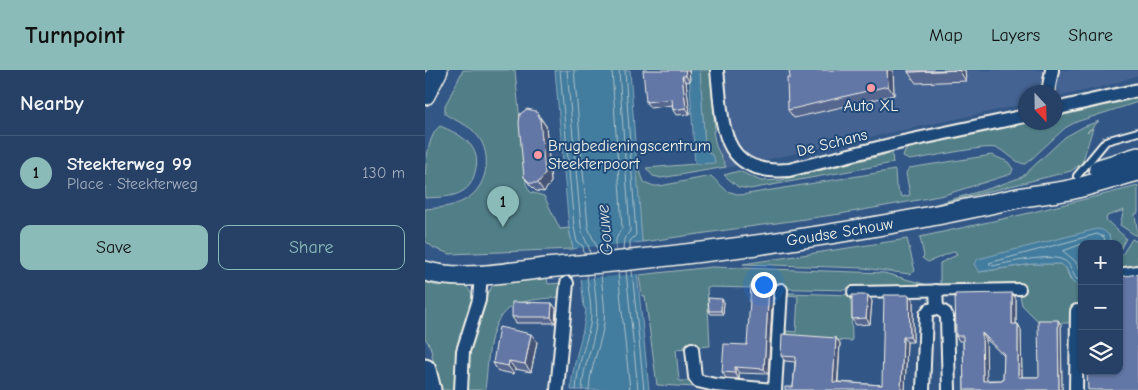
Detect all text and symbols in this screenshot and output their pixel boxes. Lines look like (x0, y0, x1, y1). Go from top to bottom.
text: Turnpoint (25, 21, 124, 49)
text: Map (929, 25, 963, 46)
text: Layers (991, 25, 1040, 46)
text: Share (1068, 25, 1113, 46)
marker: Auto XL (865, 82, 877, 94)
north arrow (1018, 85, 1063, 130)
text: Nearby (20, 91, 84, 115)
place label: Auto XL (844, 97, 898, 115)
street label: De Schans (795, 125, 870, 160)
place label: Brugbedieningscentrum Steekterpoort (548, 137, 711, 173)
marker: Brugbedieningscentrum Steekterpoort (532, 149, 544, 161)
text: Steekterweg 99 (67, 153, 192, 175)
text: 1 (33, 164, 39, 182)
text: 130 m (362, 164, 405, 182)
text: Place · Steekterweg (67, 175, 198, 193)
pin: 1 (487, 186, 519, 227)
water label: Gouwe (592, 203, 618, 257)
street label: Goudse Schouw (785, 214, 895, 250)
button: Save (20, 225, 208, 270)
button: Share (218, 225, 405, 270)
map controls (1078, 240, 1123, 375)
button: + (1078, 240, 1123, 285)
your location (751, 272, 777, 298)
button: − (1078, 285, 1123, 330)
button: layers (1078, 330, 1123, 375)

